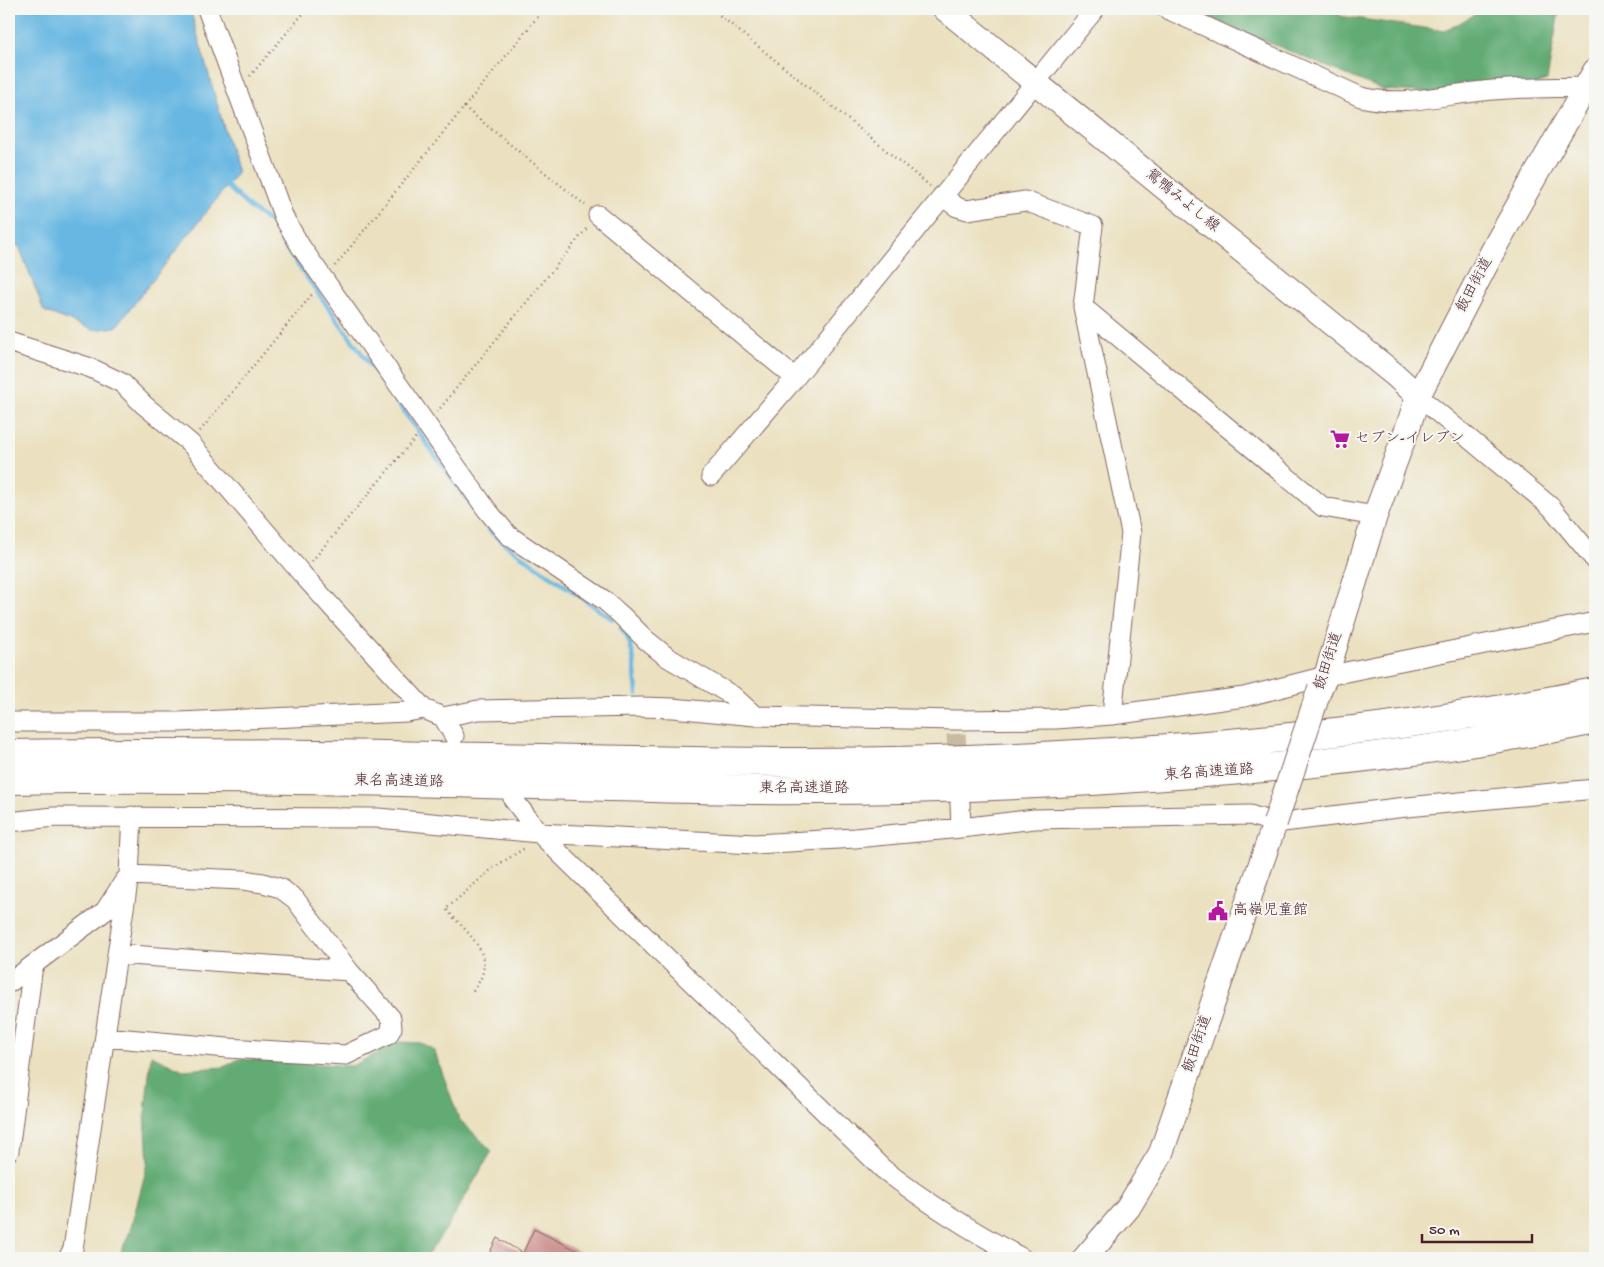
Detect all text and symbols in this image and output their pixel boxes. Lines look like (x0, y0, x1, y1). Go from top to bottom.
street label: 鴛鴨みよし線 (1141, 165, 1223, 236)
street label: 飯田街道 (1453, 254, 1497, 316)
supermarket icon: セブン-イレブン (1329, 428, 1351, 450)
place label: セブン-イレブン (1355, 430, 1465, 448)
street label: 飯田街道 (1311, 630, 1347, 692)
street label: 東名高速道路 (1163, 760, 1255, 785)
street label: 東名高速道路 (354, 771, 444, 792)
street label: 東名高速道路 (759, 779, 849, 798)
public building icon: 高嶺児童館 (1207, 900, 1229, 922)
place label: 高嶺児童館 (1233, 901, 1308, 920)
street label: 飯田街道 (1180, 1013, 1216, 1075)
scale bar (1422, 1212, 1532, 1244)
text: 50 m (1429, 1222, 1460, 1240)

